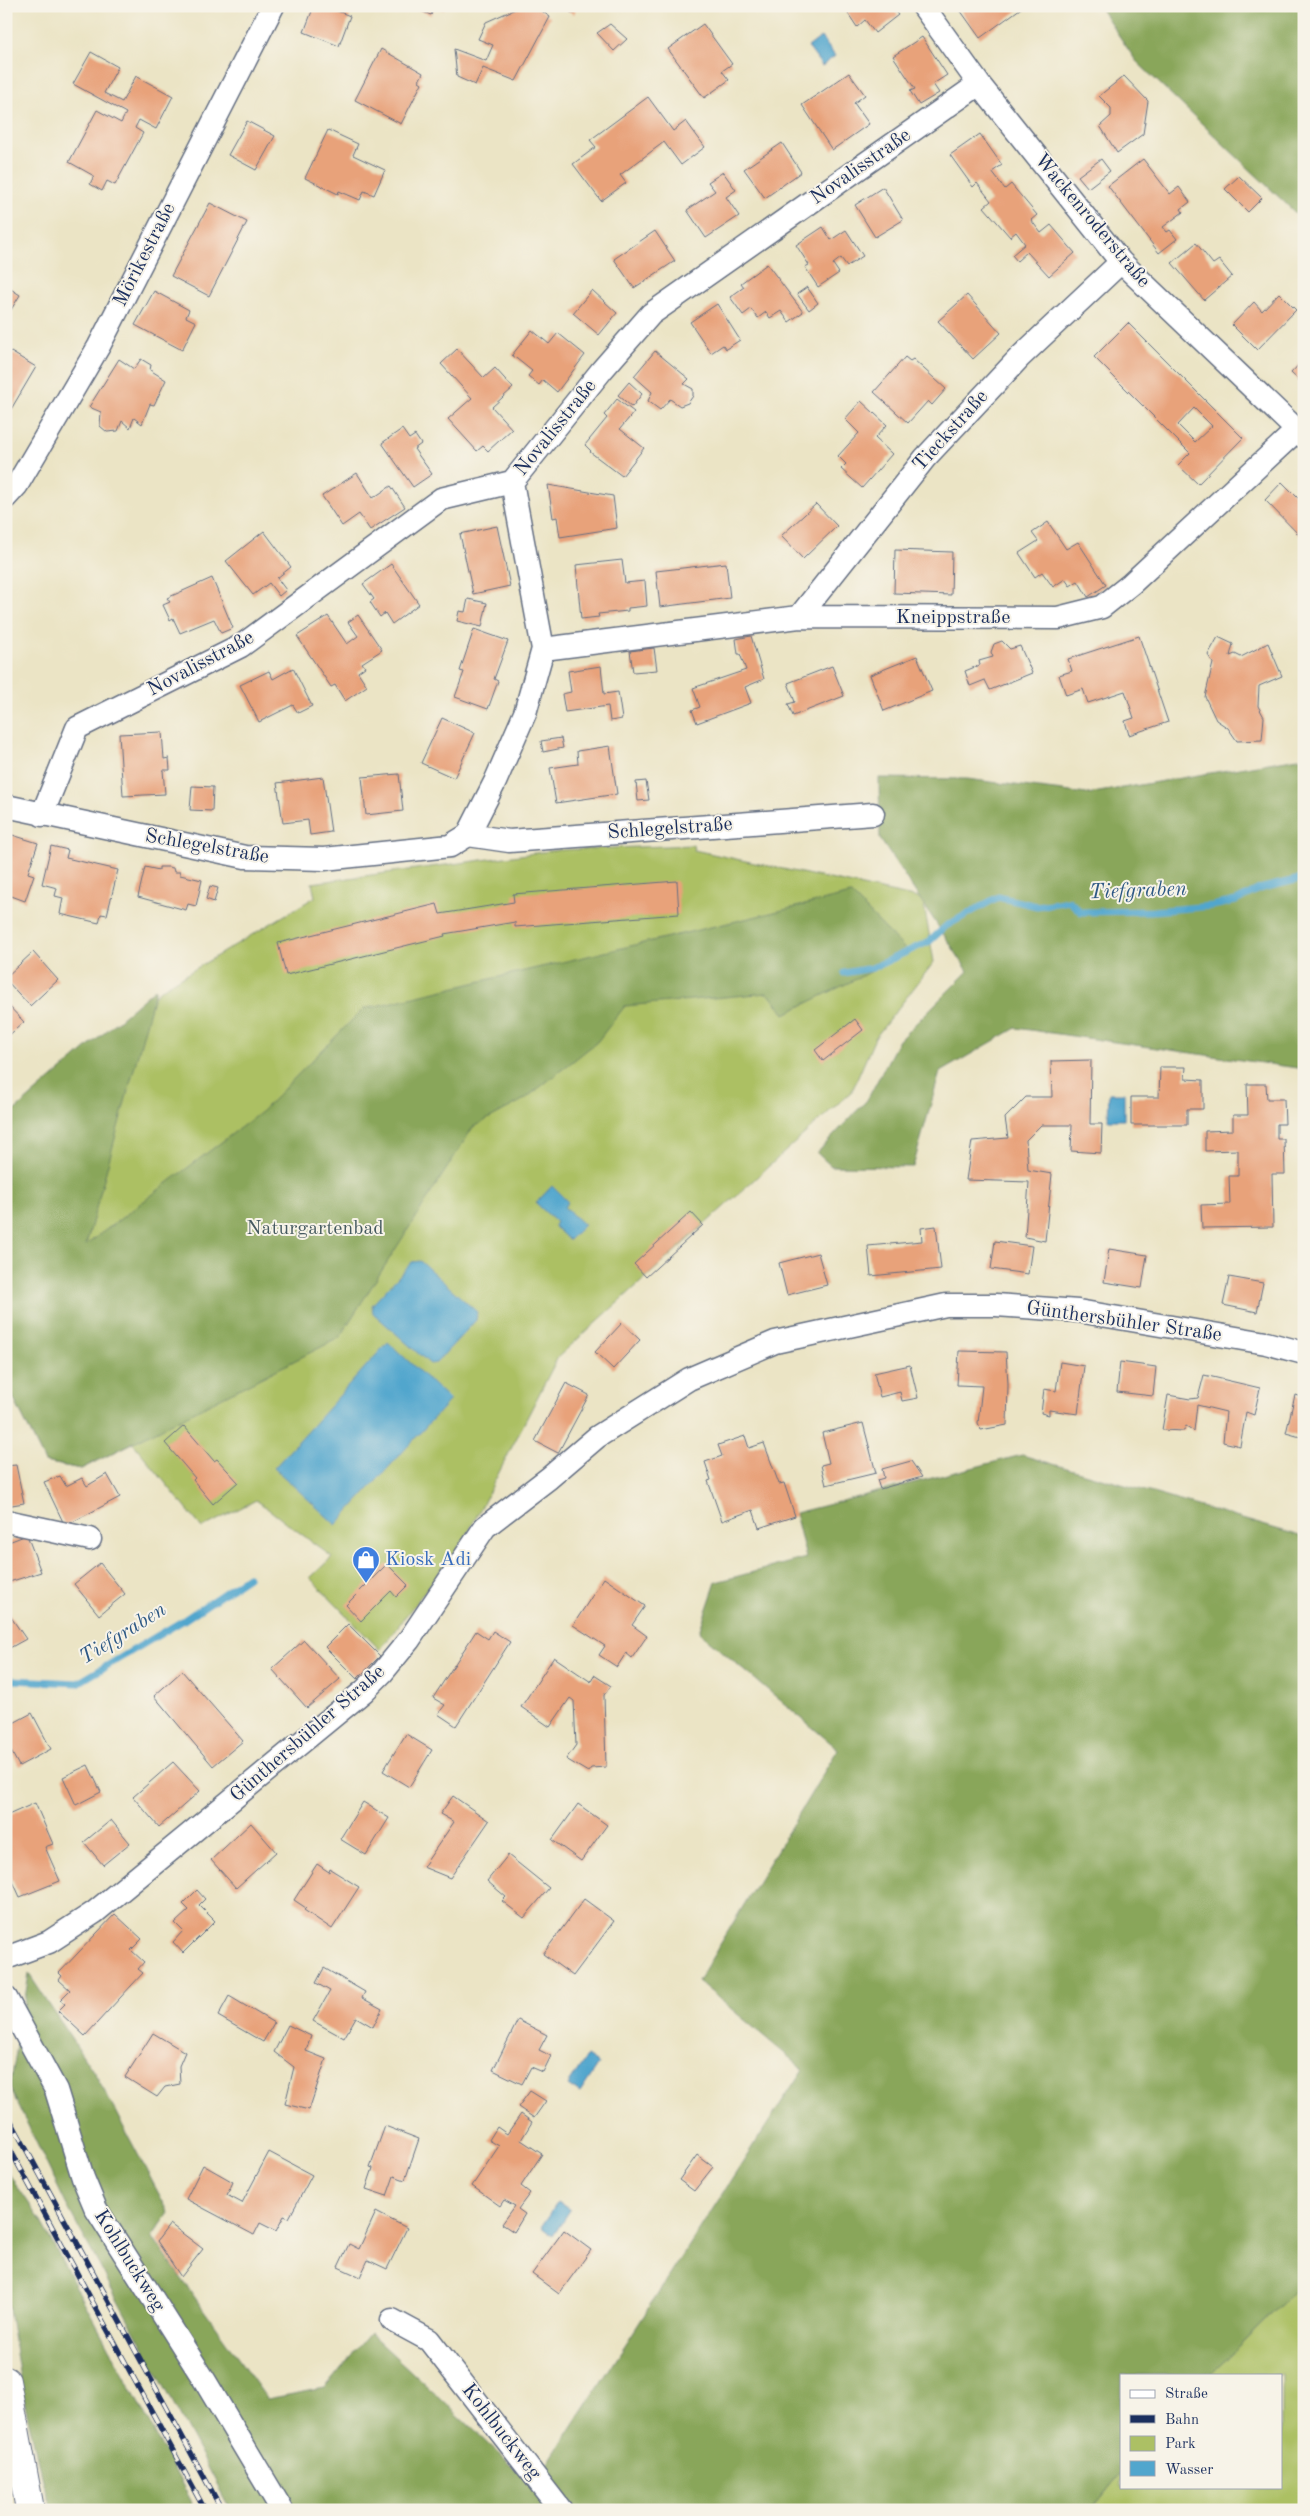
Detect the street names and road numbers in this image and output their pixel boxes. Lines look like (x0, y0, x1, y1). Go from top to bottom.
street label: Novalisstraße (807, 125, 915, 209)
street label: Wackenroderstraße (1030, 150, 1154, 292)
street label: Mörikestraße (110, 200, 180, 310)
street label: Novalisstraße (511, 376, 601, 480)
street label: Tieckstraße (910, 387, 992, 475)
street label: Kneippstraße (896, 608, 1010, 628)
street label: Novalisstraße (145, 628, 257, 700)
street label: Schlegelstraße (607, 815, 733, 843)
street label: Schlegelstraße (143, 826, 271, 868)
street label: Günthersbühler Straße (1025, 1298, 1223, 1346)
street label: Günthersbühler Straße (227, 1662, 389, 1806)
street label: Kohlbuckweg (90, 2207, 168, 2316)
street label: Kohlbuckweg (457, 2380, 545, 2484)

